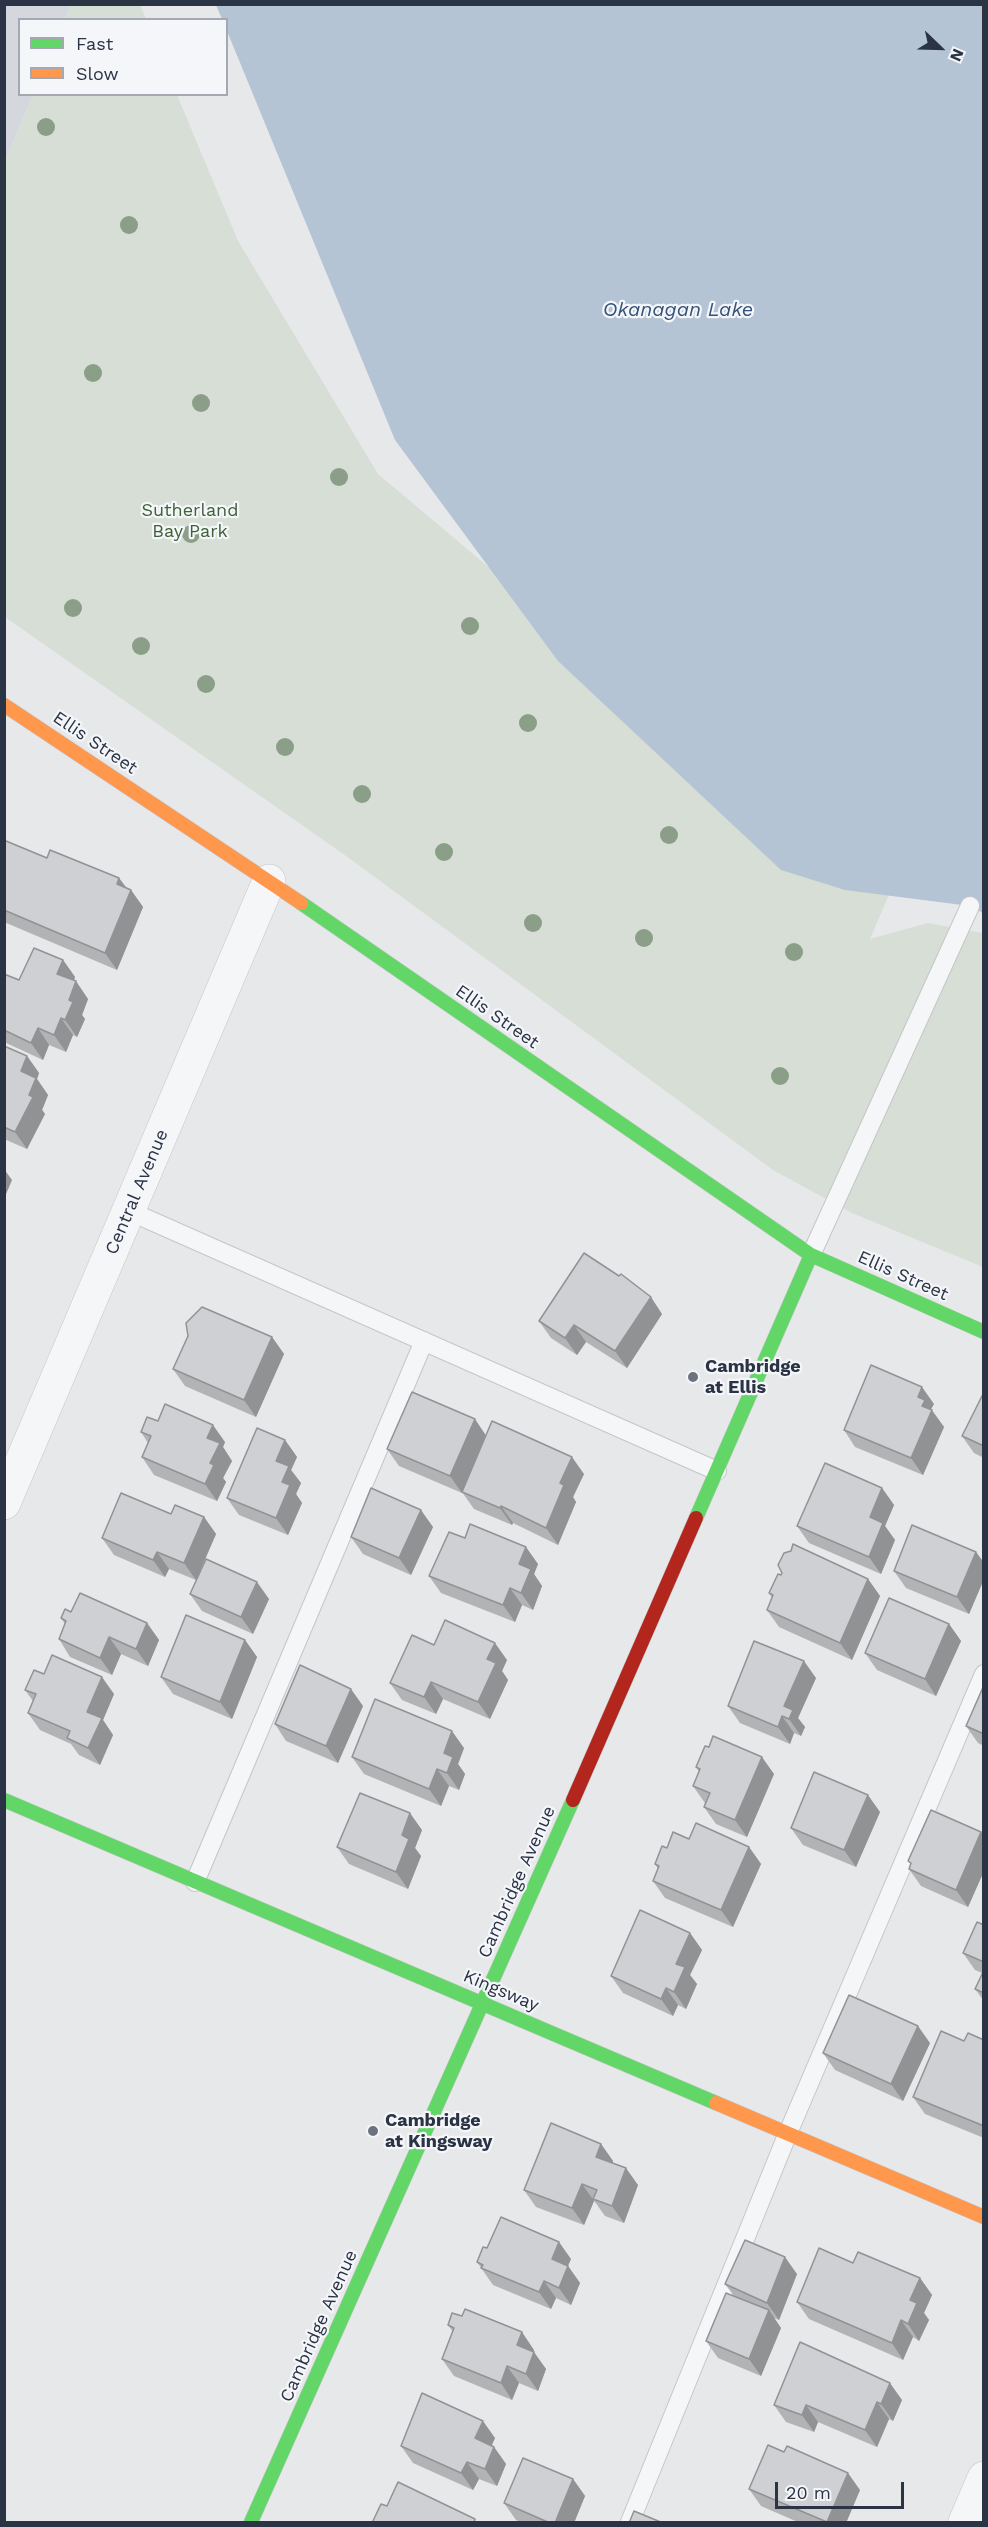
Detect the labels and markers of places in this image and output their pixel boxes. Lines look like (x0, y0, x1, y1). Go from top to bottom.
place label: Cambridge at Ellis (705, 1356, 801, 1398)
marker: Cambridge at Ellis (686, 1370, 700, 1384)
place label: Cambridge at Kingsway (385, 2110, 492, 2152)
marker: Cambridge at Kingsway (366, 2124, 380, 2138)

